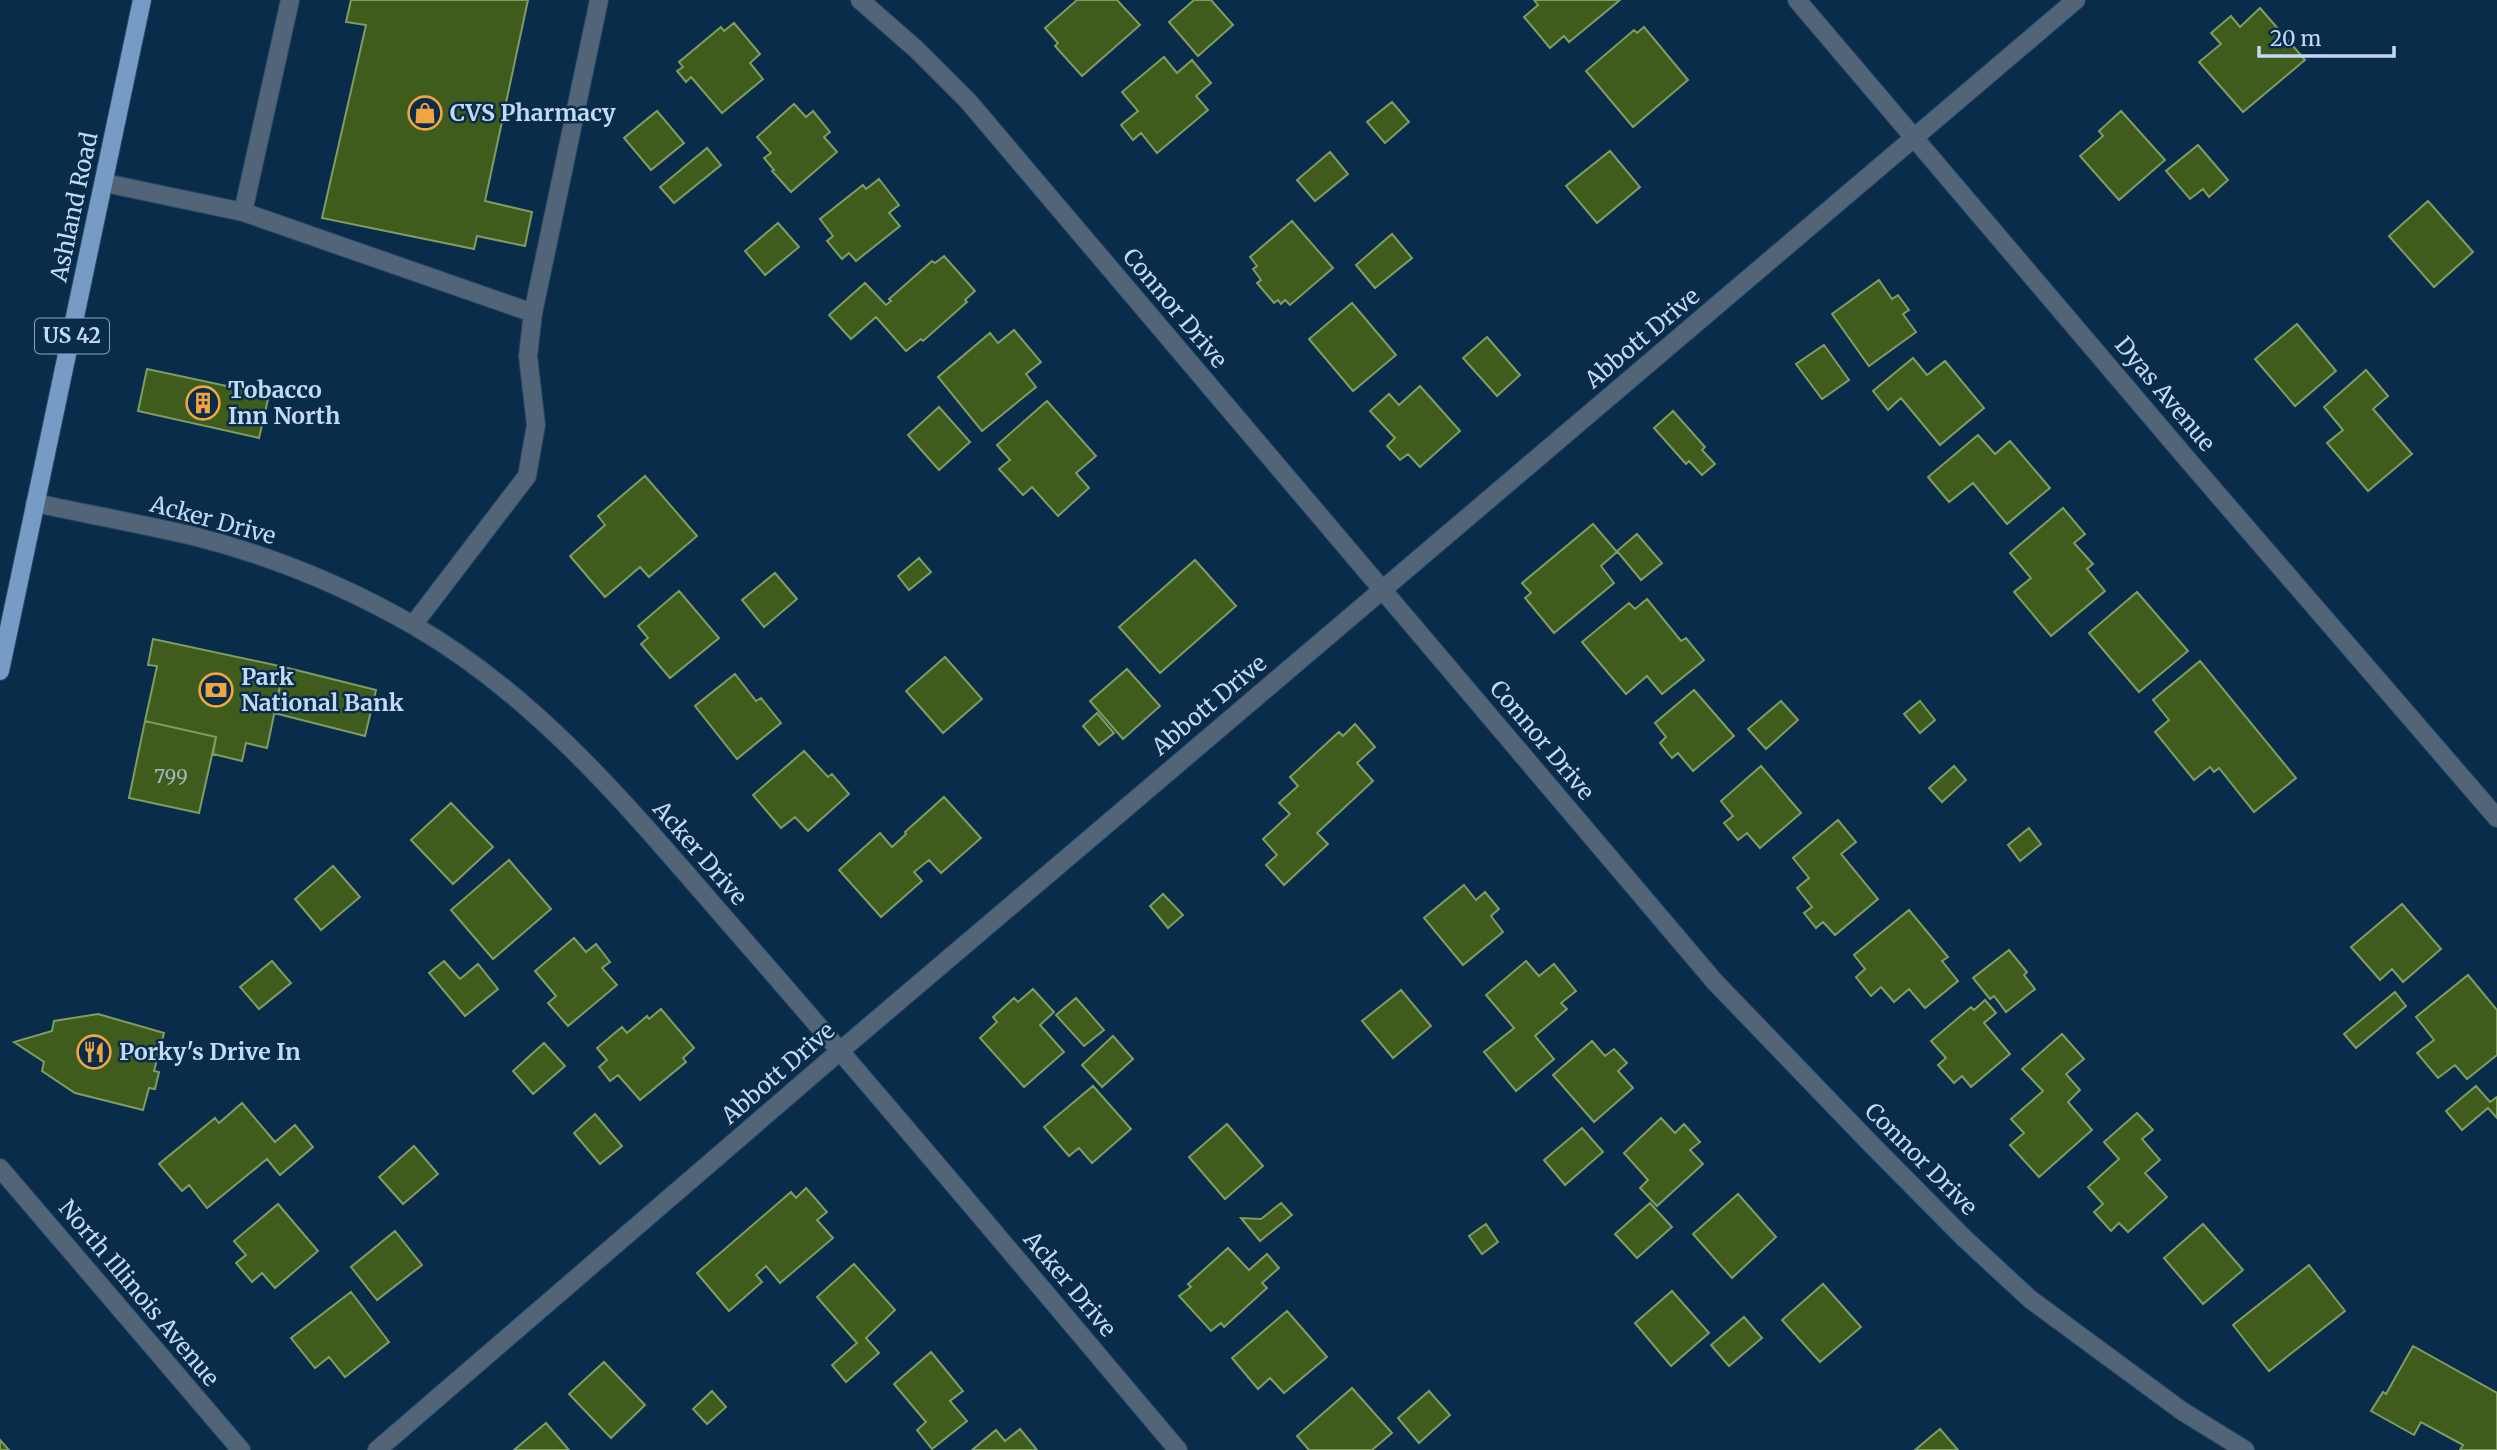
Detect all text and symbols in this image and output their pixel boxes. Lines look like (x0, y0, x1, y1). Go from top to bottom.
scale bar (2259, 14, 2394, 58)
text: 20 m (2270, 25, 2322, 52)
shop icon: CVS Pharmacy (406, 94, 444, 132)
place label: CVS Pharmacy (450, 98, 616, 127)
street label: Ashland Road (43, 129, 104, 285)
street label: Connor Drive (1117, 242, 1234, 373)
street label: Abbott Drive (1578, 281, 1705, 395)
road number: US 42 (35, 318, 109, 354)
street label: Dyas Avenue (2109, 330, 2222, 457)
place label: Tobacco Inn North (228, 375, 340, 430)
building icon: Tobacco Inn North (184, 384, 222, 422)
street label: Acker Drive (146, 489, 279, 550)
street label: Abbott Drive (1145, 648, 1272, 762)
place label: Park National Bank (241, 662, 404, 717)
bank icon: Park National Bank (197, 671, 235, 709)
street label: Connor Drive (1484, 674, 1601, 805)
house number: 799 (154, 764, 188, 788)
street label: Acker Drive (646, 794, 754, 911)
street label: Abbott Drive (714, 1015, 840, 1130)
restaurant icon: Porky's Drive In (75, 1033, 113, 1071)
place label: Porky's Drive In (119, 1037, 301, 1066)
street label: Connor Drive (1859, 1096, 1984, 1221)
street label: North Illinois Avenue (53, 1194, 226, 1392)
street label: Acker Drive (1017, 1224, 1123, 1342)

